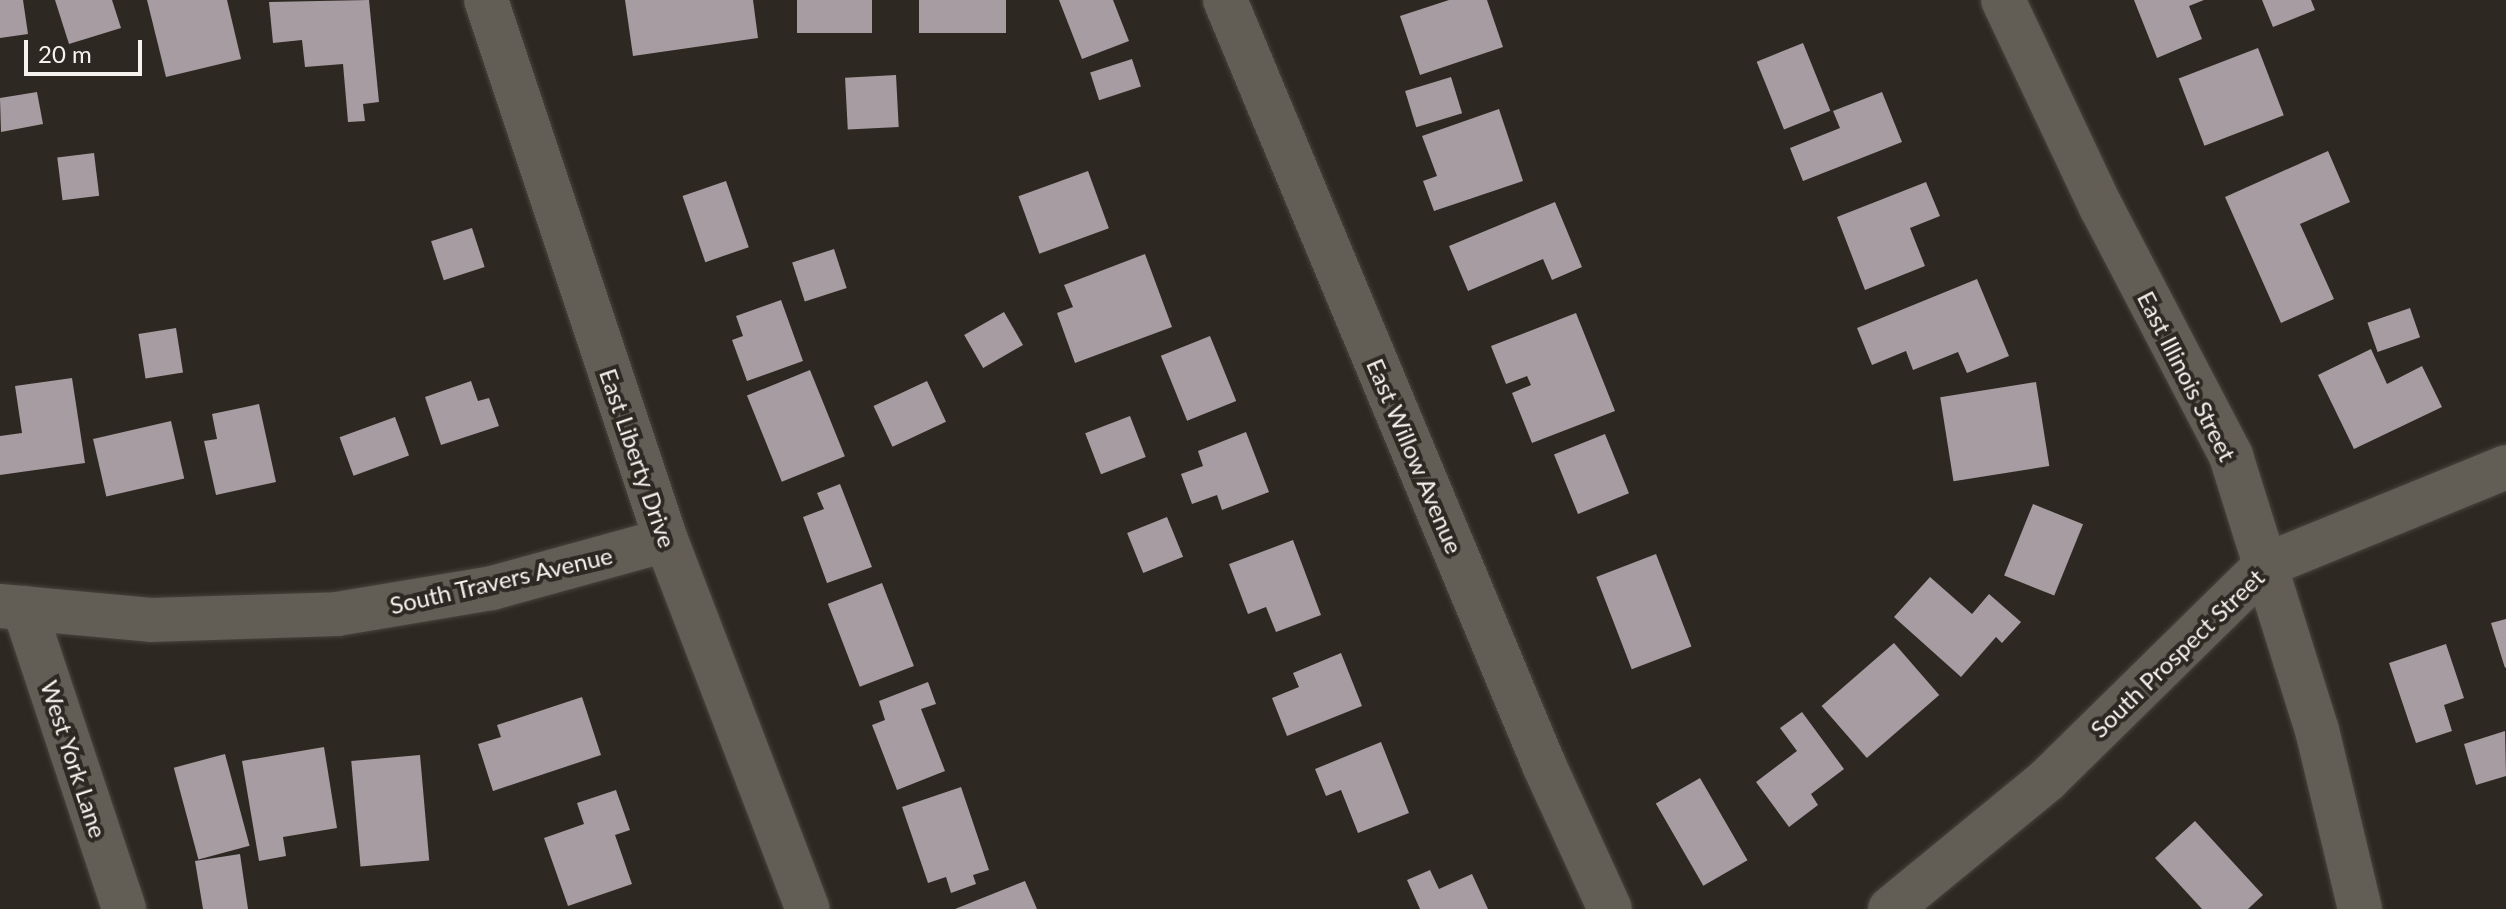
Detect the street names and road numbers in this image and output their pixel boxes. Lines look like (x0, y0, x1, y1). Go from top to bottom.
street label: East Illinois Street (2132, 286, 2242, 466)
street label: East Willow Avenue (1361, 353, 1469, 559)
street label: East Liberty Drive (594, 364, 682, 552)
street label: South Travers Avenue (386, 540, 616, 620)
street label: South Prospect Street (2084, 563, 2270, 743)
street label: West York Lane (35, 676, 113, 842)

